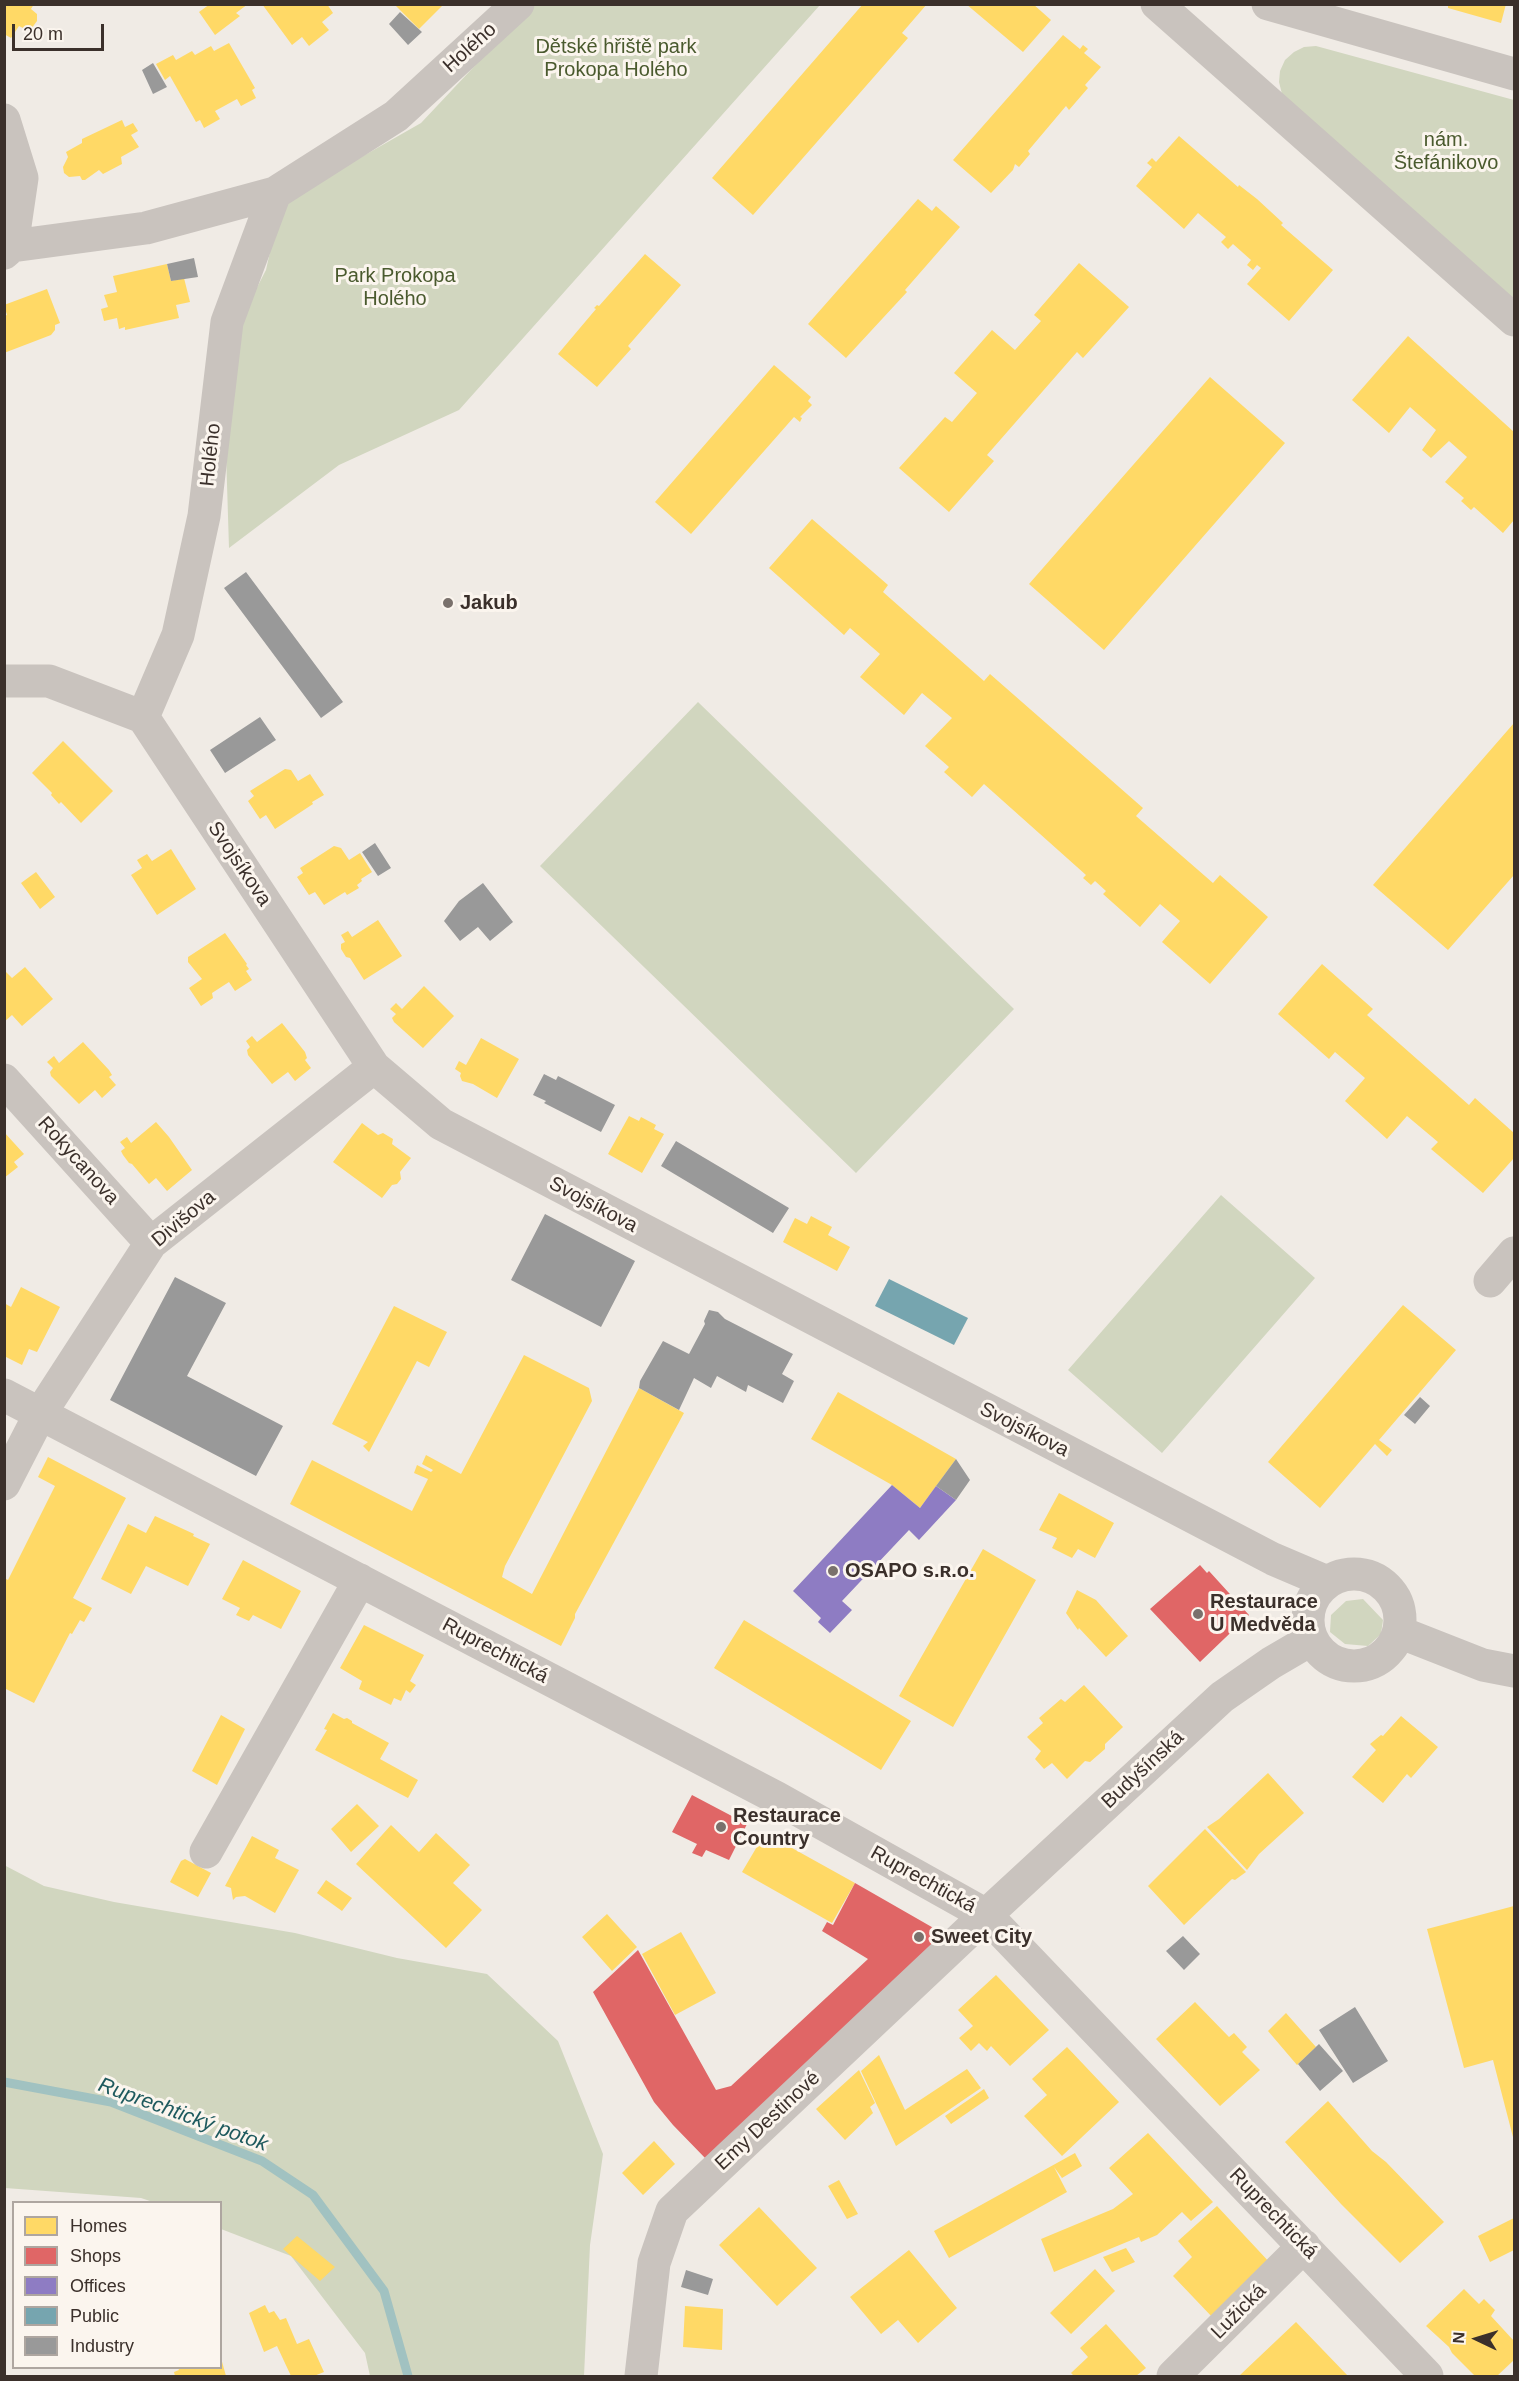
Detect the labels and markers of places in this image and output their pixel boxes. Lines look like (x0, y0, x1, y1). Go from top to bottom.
place label: Jakub (460, 591, 518, 615)
marker: Jakub (441, 596, 455, 610)
place label: OSAPO s.ʀ.ᴏ. (845, 1559, 974, 1583)
marker: OSAPO s.ʀ.ᴏ. (826, 1564, 840, 1578)
place label: Restaurace U Medvěda (1210, 1590, 1318, 1637)
marker: Restaurace U Medvěda (1191, 1607, 1205, 1621)
place label: Restaurace Country (733, 1804, 841, 1851)
marker: Restaurace Country (714, 1820, 728, 1834)
place label: Sweet City (931, 1925, 1032, 1949)
marker: Sweet City (912, 1930, 926, 1944)

